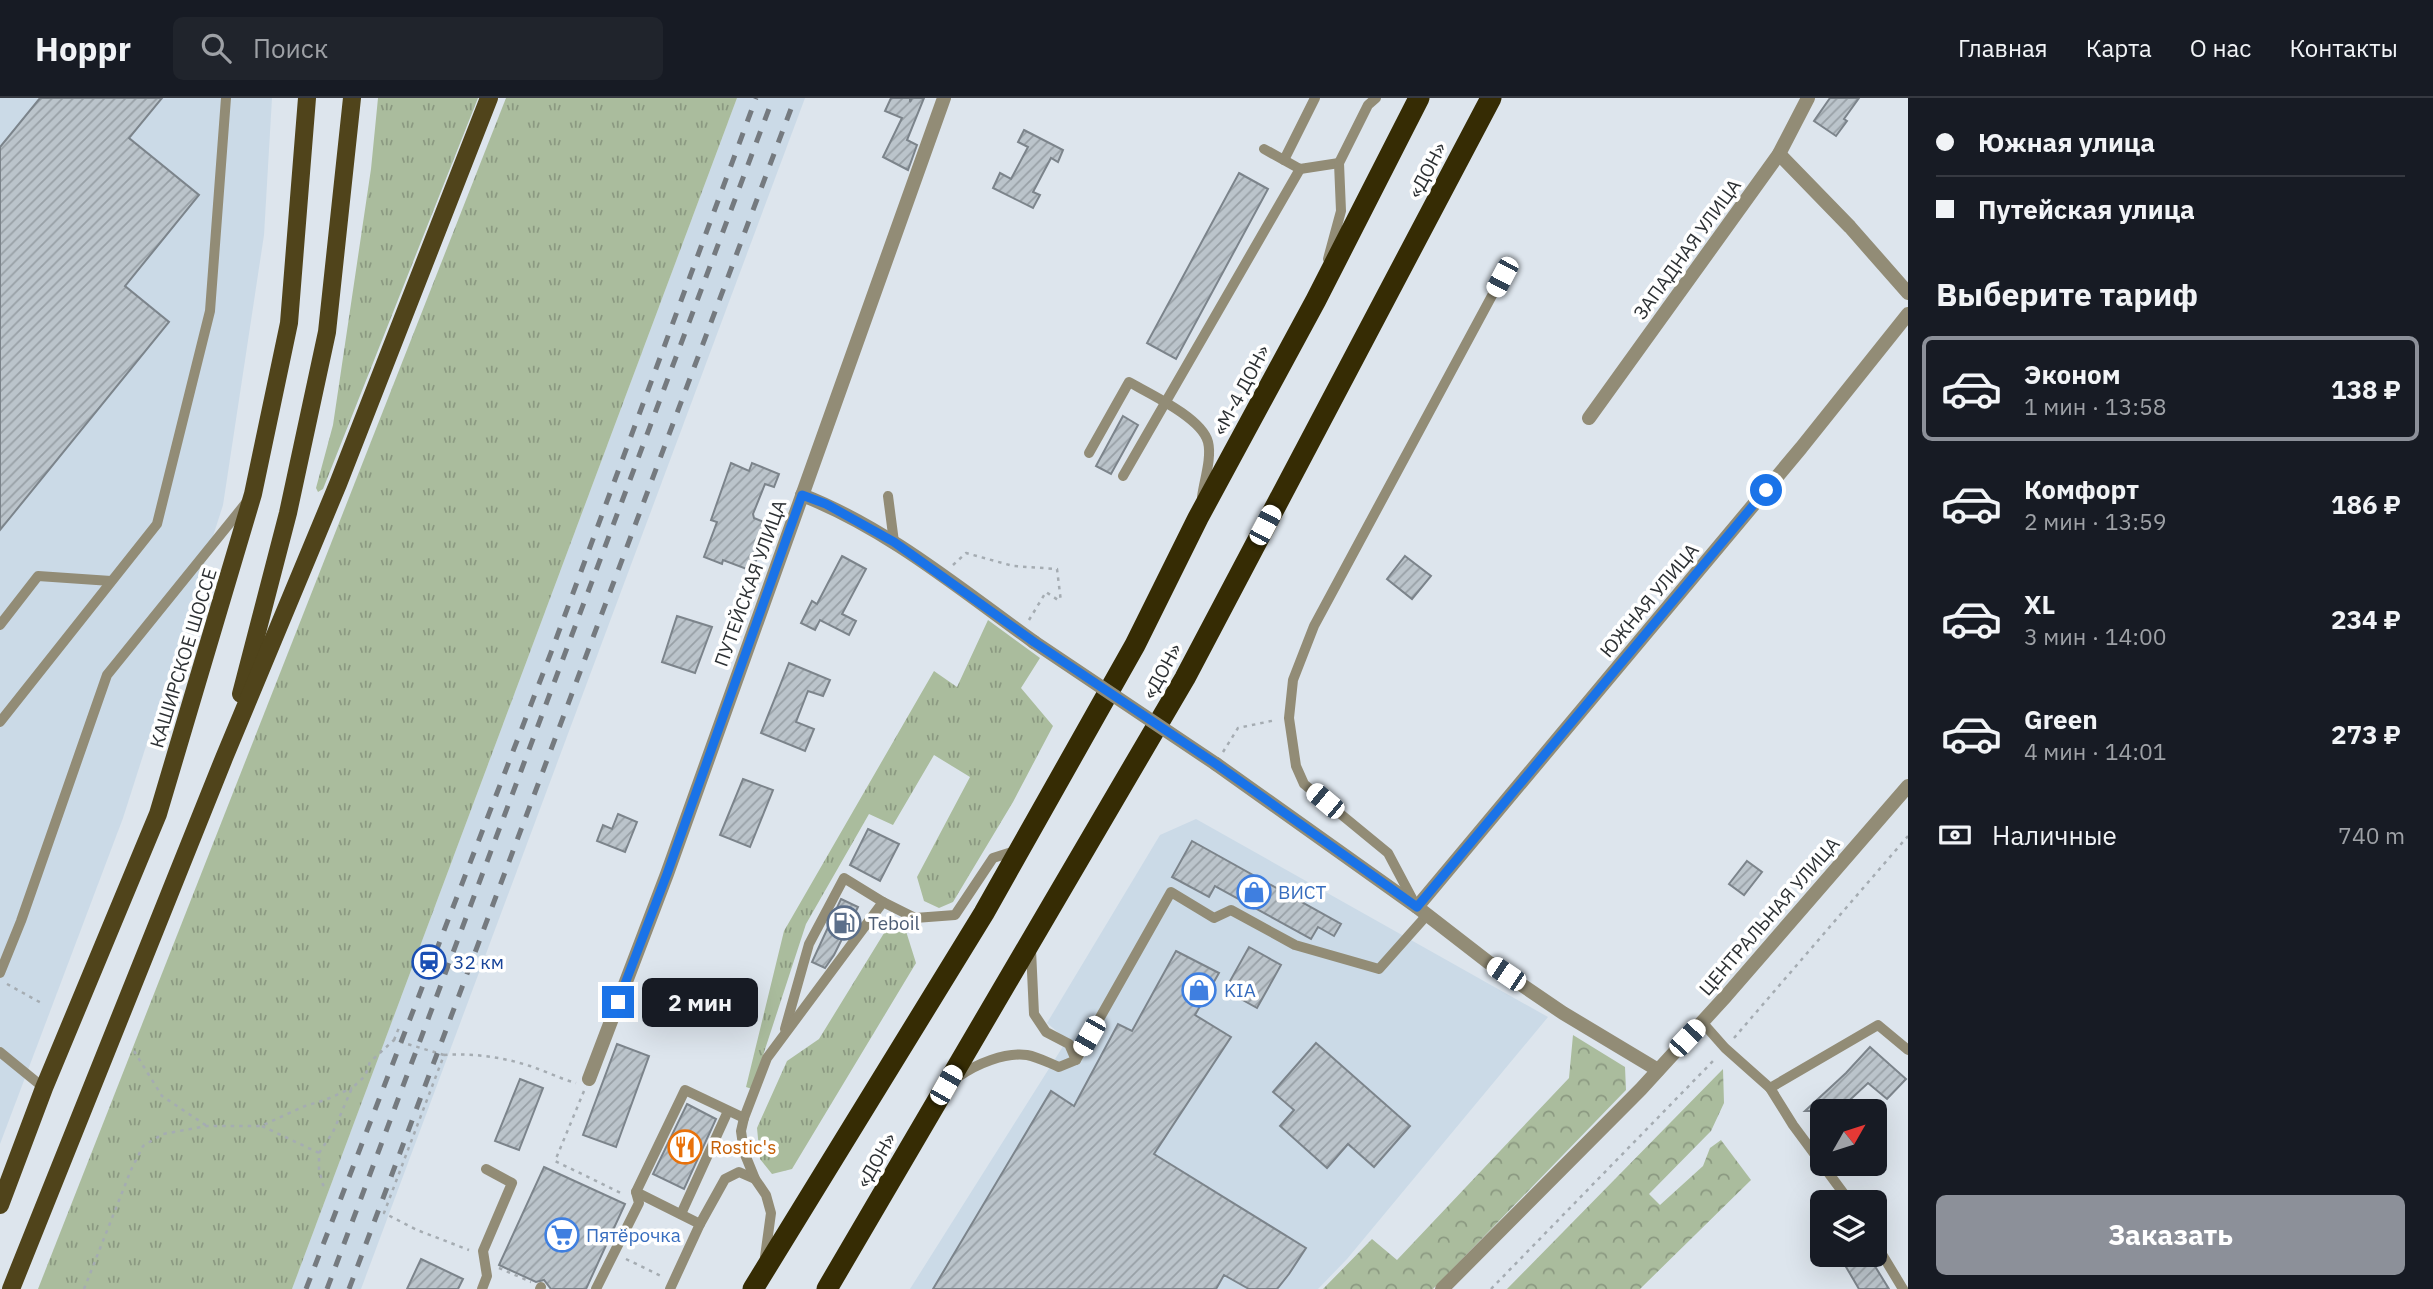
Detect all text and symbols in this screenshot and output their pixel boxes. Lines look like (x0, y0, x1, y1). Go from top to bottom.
search box (173, 17, 663, 80)
text: Hoppr (35, 27, 131, 70)
icon: search (197, 29, 235, 67)
text: Поиск (253, 31, 328, 65)
text: Главная (1958, 32, 2048, 64)
text: Карта (2086, 32, 2152, 64)
text: О нас (2190, 32, 2251, 64)
text: Контакты (2289, 32, 2398, 64)
text: Южная улица (1978, 125, 2155, 159)
street label: «ДОН» (1402, 138, 1452, 202)
street label: ЗАПАДНАЯ УЛИЦА (1628, 174, 1746, 324)
text: Путейская улица (1978, 192, 2195, 226)
car (1483, 254, 1522, 300)
text: Выберите тариф (1936, 273, 2198, 315)
street label: «М-4 ДОН» (1207, 341, 1275, 439)
icon: car (1940, 357, 2003, 420)
text: Эконом (2024, 357, 2121, 391)
text: 138 ₽ (2331, 372, 2401, 406)
text: 1 мин · 13:58 (2024, 391, 2167, 421)
icon: car (1940, 472, 2003, 535)
text: Комфорт (2024, 472, 2139, 506)
route start (1750, 474, 1782, 506)
text: 186 ₽ (2331, 487, 2401, 521)
street label: ПУТЕЙСКАЯ УЛИЦА (709, 496, 791, 670)
car (1246, 502, 1285, 548)
text: 2 мин · 13:59 (2024, 506, 2167, 536)
street label: ЮЖНАЯ УЛИЦА (1594, 538, 1704, 662)
street label: КАШИРСКОЕ ШОССЕ (144, 565, 222, 751)
icon: car (1940, 587, 2003, 650)
text: XL (2024, 587, 2055, 621)
text: 234 ₽ (2331, 602, 2401, 636)
text: 3 мин · 14:00 (2024, 621, 2167, 651)
street label: «ДОН» (1137, 639, 1187, 703)
icon: car (1940, 702, 2003, 765)
text: Green (2024, 702, 2098, 736)
text: 273 ₽ (2331, 717, 2401, 751)
text: 4 мин · 14:01 (2024, 736, 2167, 766)
car (1303, 779, 1348, 823)
icon: cash (1936, 816, 1974, 854)
text: Наличные (1992, 818, 2117, 852)
text: 740 m (2338, 820, 2405, 850)
street label: ЦЕНТРАЛЬНАЯ УЛИЦА (1694, 832, 1844, 1000)
shop icon: ВИСТ (1235, 873, 1273, 911)
place label: ВИСТ (1278, 880, 1327, 904)
fuel station icon: Teboil (825, 904, 863, 942)
place label: Teboil (868, 911, 920, 935)
station icon: 32 км (410, 943, 448, 981)
place label: 32 км (453, 950, 504, 974)
car (1483, 954, 1530, 994)
shop icon: KIA (1180, 971, 1218, 1009)
callout: 2 мин (642, 978, 758, 1026)
place label: KIA (1224, 978, 1256, 1002)
route end (602, 986, 634, 1018)
text: 2 мин (668, 987, 732, 1017)
car (1070, 1013, 1109, 1059)
car (1665, 1015, 1710, 1061)
car (927, 1062, 966, 1108)
north arrow (1810, 1099, 1886, 1176)
map controls (1810, 1099, 1887, 1267)
restaurant icon: Rostic's (666, 1128, 704, 1166)
street label: «ДОН» (851, 1128, 901, 1192)
place label: Rostic's (710, 1135, 776, 1159)
button: layers (1810, 1190, 1887, 1267)
button: Заказать (1936, 1195, 2405, 1275)
supermarket icon: Пятёрочка (543, 1216, 581, 1254)
place label: Пятёрочка (586, 1223, 681, 1247)

